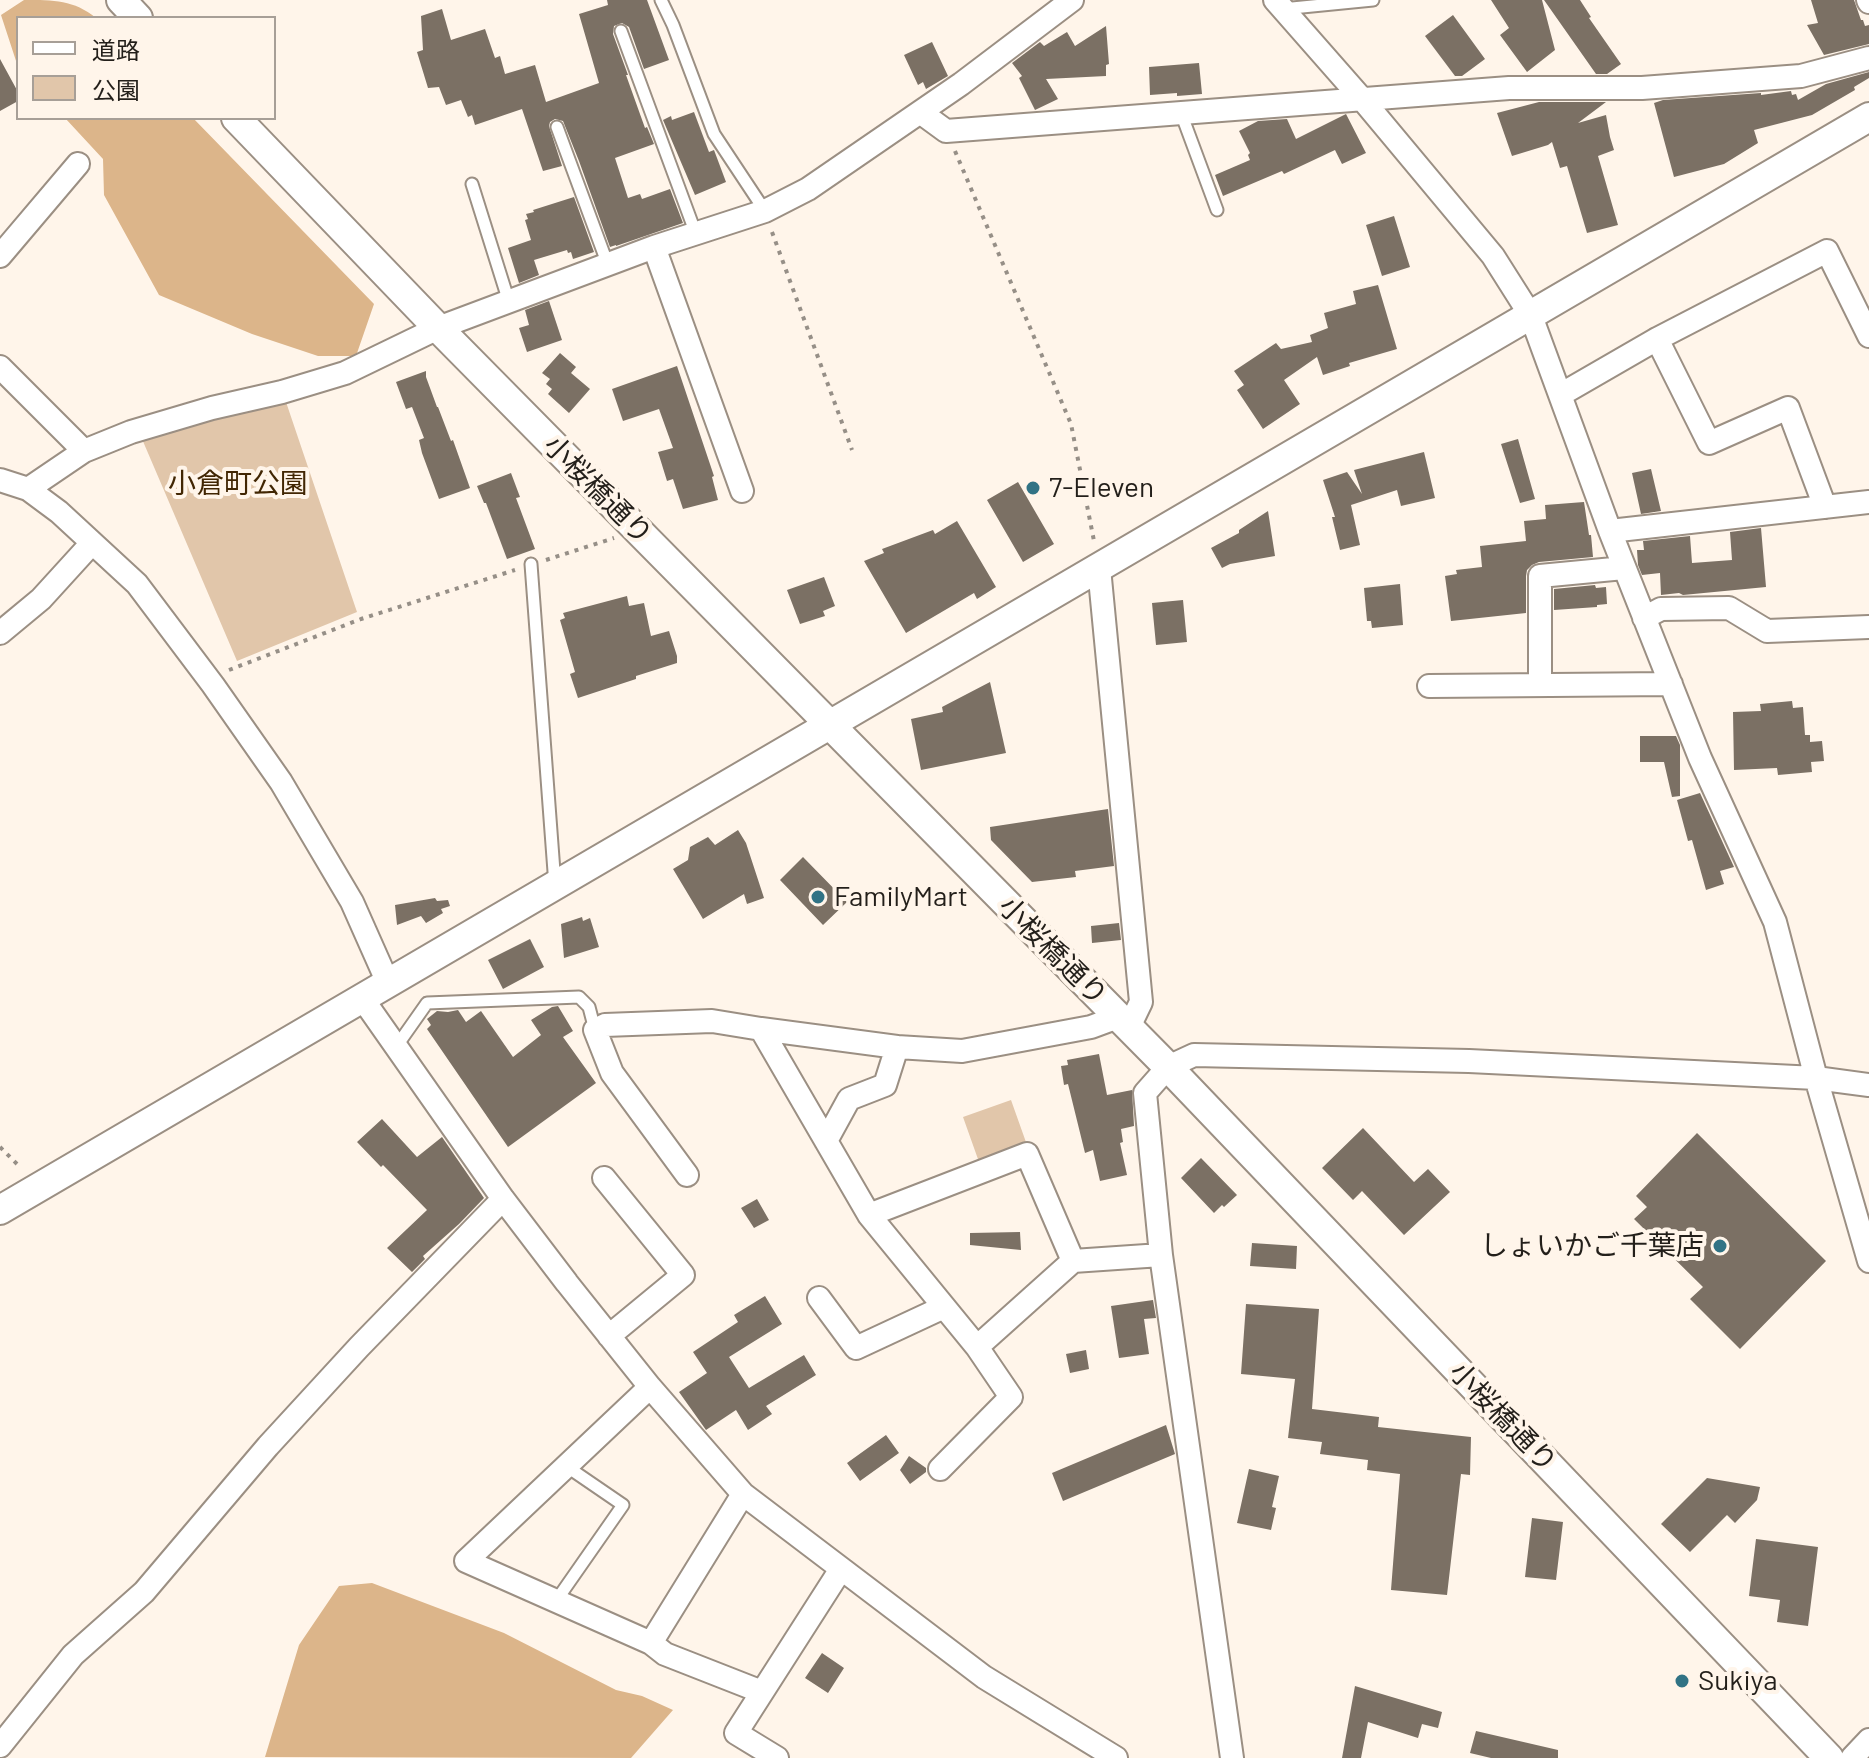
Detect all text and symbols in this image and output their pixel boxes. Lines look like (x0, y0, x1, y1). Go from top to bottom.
legend (16, 16, 276, 120)
text: 道路 (92, 35, 140, 64)
text: 公園 (92, 75, 140, 104)
street label: 小桜橋通り (537, 429, 659, 551)
park label: 小倉町公園 (168, 467, 308, 501)
place label: 7-Eleven (1049, 471, 1154, 505)
marker: 7-Eleven (1024, 479, 1042, 497)
place label: FamilyMart (834, 880, 968, 914)
marker: FamilyMart (809, 888, 827, 906)
street label: 小桜橋通り (992, 890, 1114, 1012)
place label: しょいかご千葉店 (1480, 1229, 1704, 1263)
marker: しょいかご千葉店 (1711, 1237, 1729, 1255)
street label: 小桜橋通り (1442, 1355, 1564, 1479)
place label: Sukiya (1698, 1664, 1777, 1698)
marker: Sukiya (1673, 1672, 1691, 1690)

